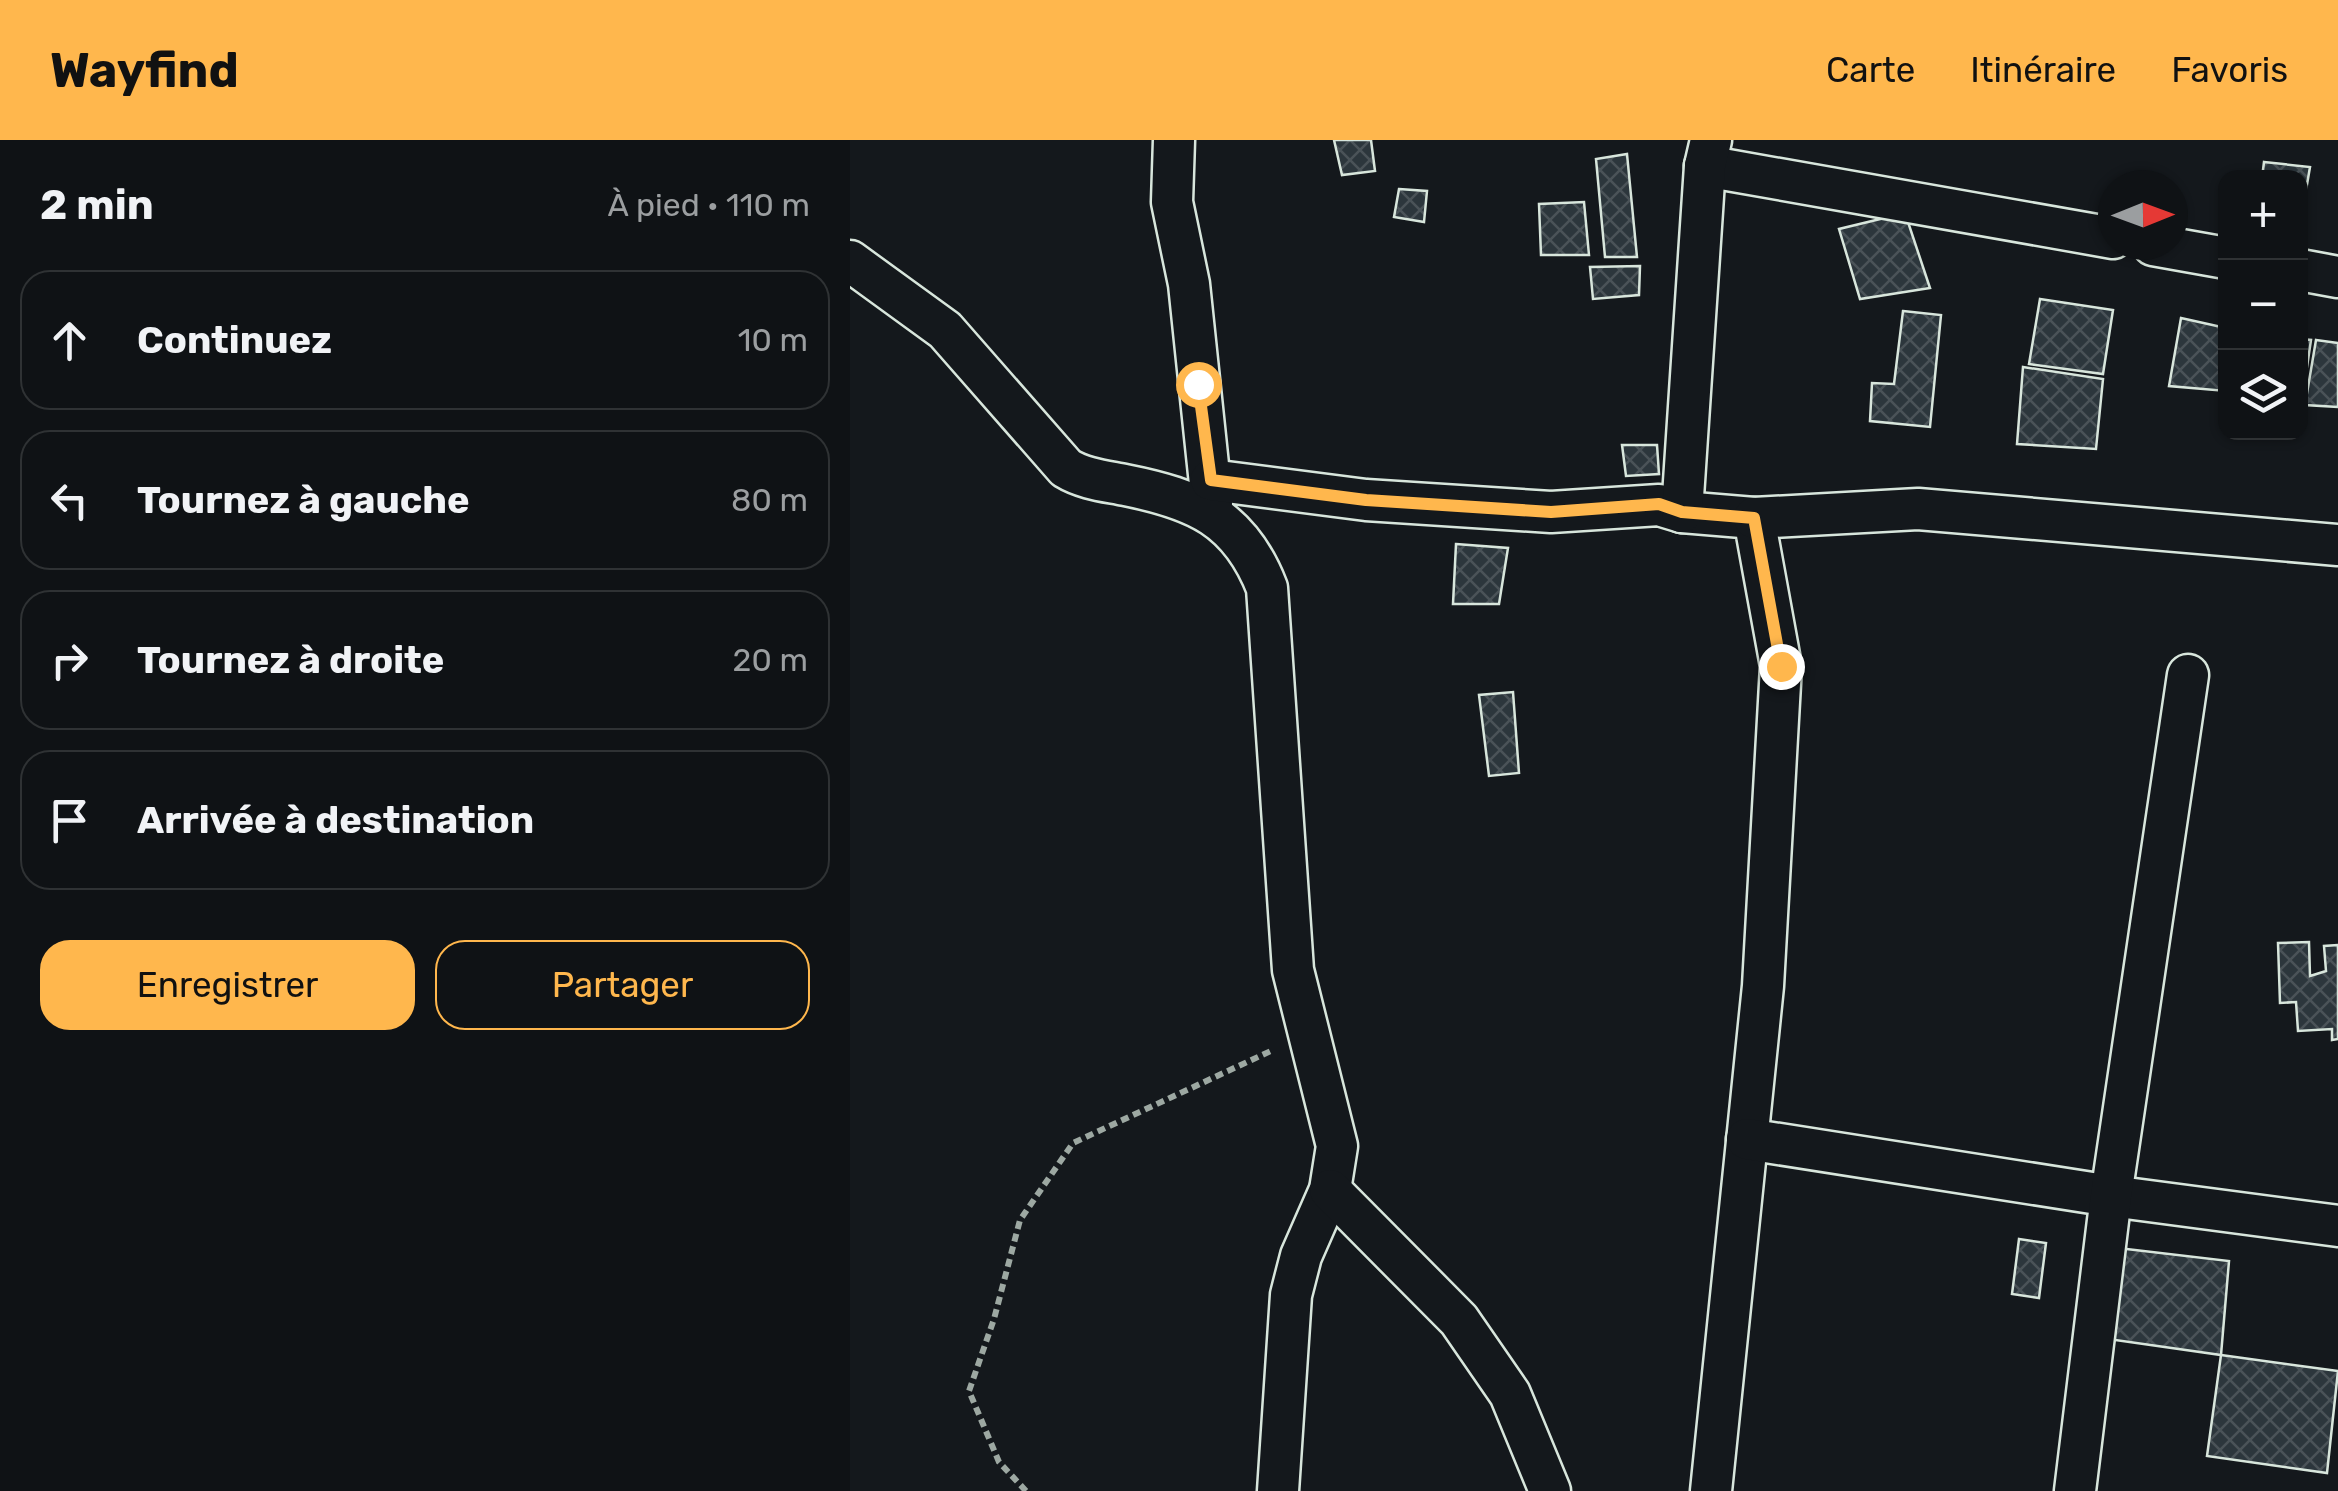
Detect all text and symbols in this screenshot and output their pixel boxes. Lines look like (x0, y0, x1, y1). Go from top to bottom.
text: Wayfind (50, 42, 239, 99)
text: Carte (1826, 49, 1915, 91)
text: Itinéraire (1970, 49, 2116, 91)
text: Favoris (2171, 49, 2288, 91)
north arrow (2098, 170, 2188, 260)
map controls (2218, 170, 2308, 440)
button: + (2218, 170, 2308, 260)
text: 2 min (40, 180, 154, 230)
text: À pied · 110 m (608, 186, 810, 224)
button: − (2218, 260, 2308, 350)
icon: ahead (42, 313, 97, 368)
text: Continuez (137, 317, 332, 363)
text: 10 m (738, 321, 808, 359)
button: layers (2218, 350, 2308, 440)
route start (1176, 362, 1222, 408)
icon: left (42, 473, 97, 528)
text: Tournez à gauche (137, 477, 470, 523)
text: 80 m (731, 481, 808, 519)
icon: right (42, 633, 97, 688)
text: Tournez à droite (137, 637, 444, 683)
text: 20 m (733, 641, 808, 679)
route end (1759, 644, 1805, 690)
icon: arrive (42, 793, 97, 848)
text: Arrivée à destination (137, 797, 534, 843)
button: Enregistrer (40, 940, 415, 1030)
button: Partager (435, 940, 810, 1030)

